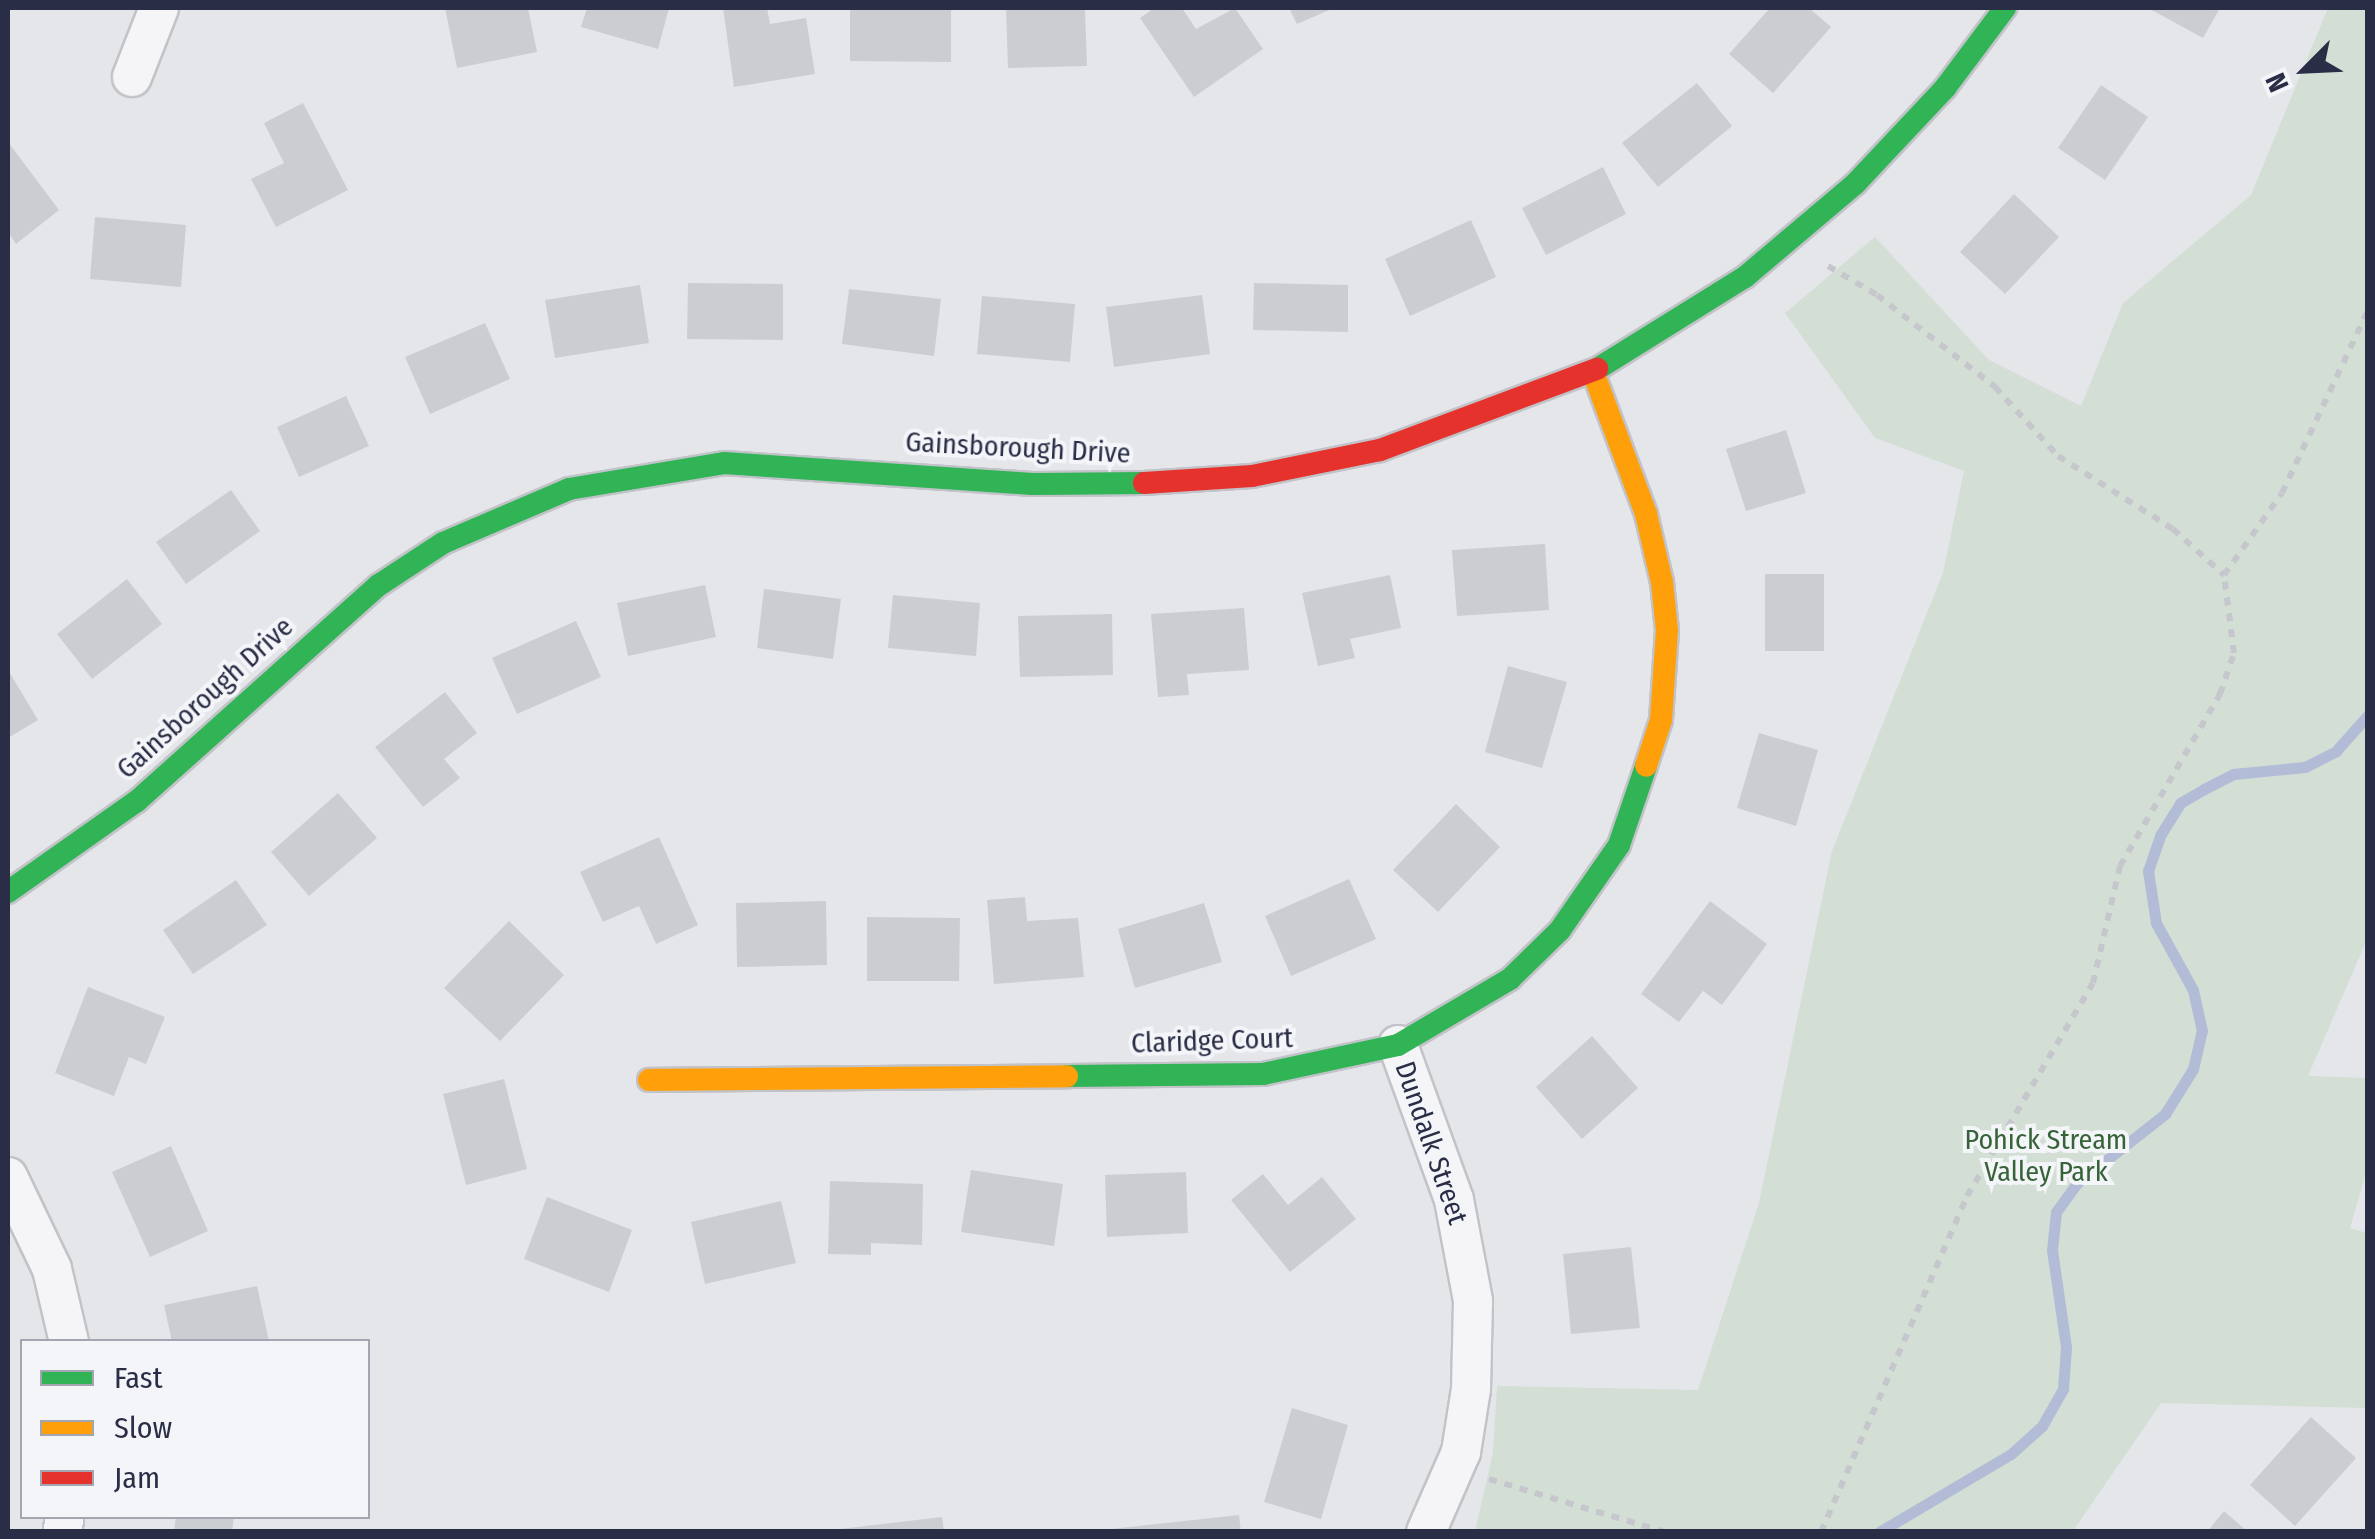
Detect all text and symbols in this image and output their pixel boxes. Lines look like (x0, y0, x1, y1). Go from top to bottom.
north arrow (2255, 20, 2355, 120)
text: N (2259, 68, 2296, 97)
street label: Gainsborough Drive (905, 425, 1131, 471)
street label: Gainsborough Drive (110, 610, 300, 786)
street label: Claridge Court (1131, 1021, 1293, 1061)
street label: Dundalk Street (1387, 1057, 1475, 1229)
park label: Pohick Stream Valley Park (1965, 1123, 2127, 1189)
legend (20, 1339, 370, 1519)
text: Fast (114, 1360, 162, 1396)
text: Slow (114, 1410, 172, 1446)
text: Jam (114, 1460, 160, 1496)

